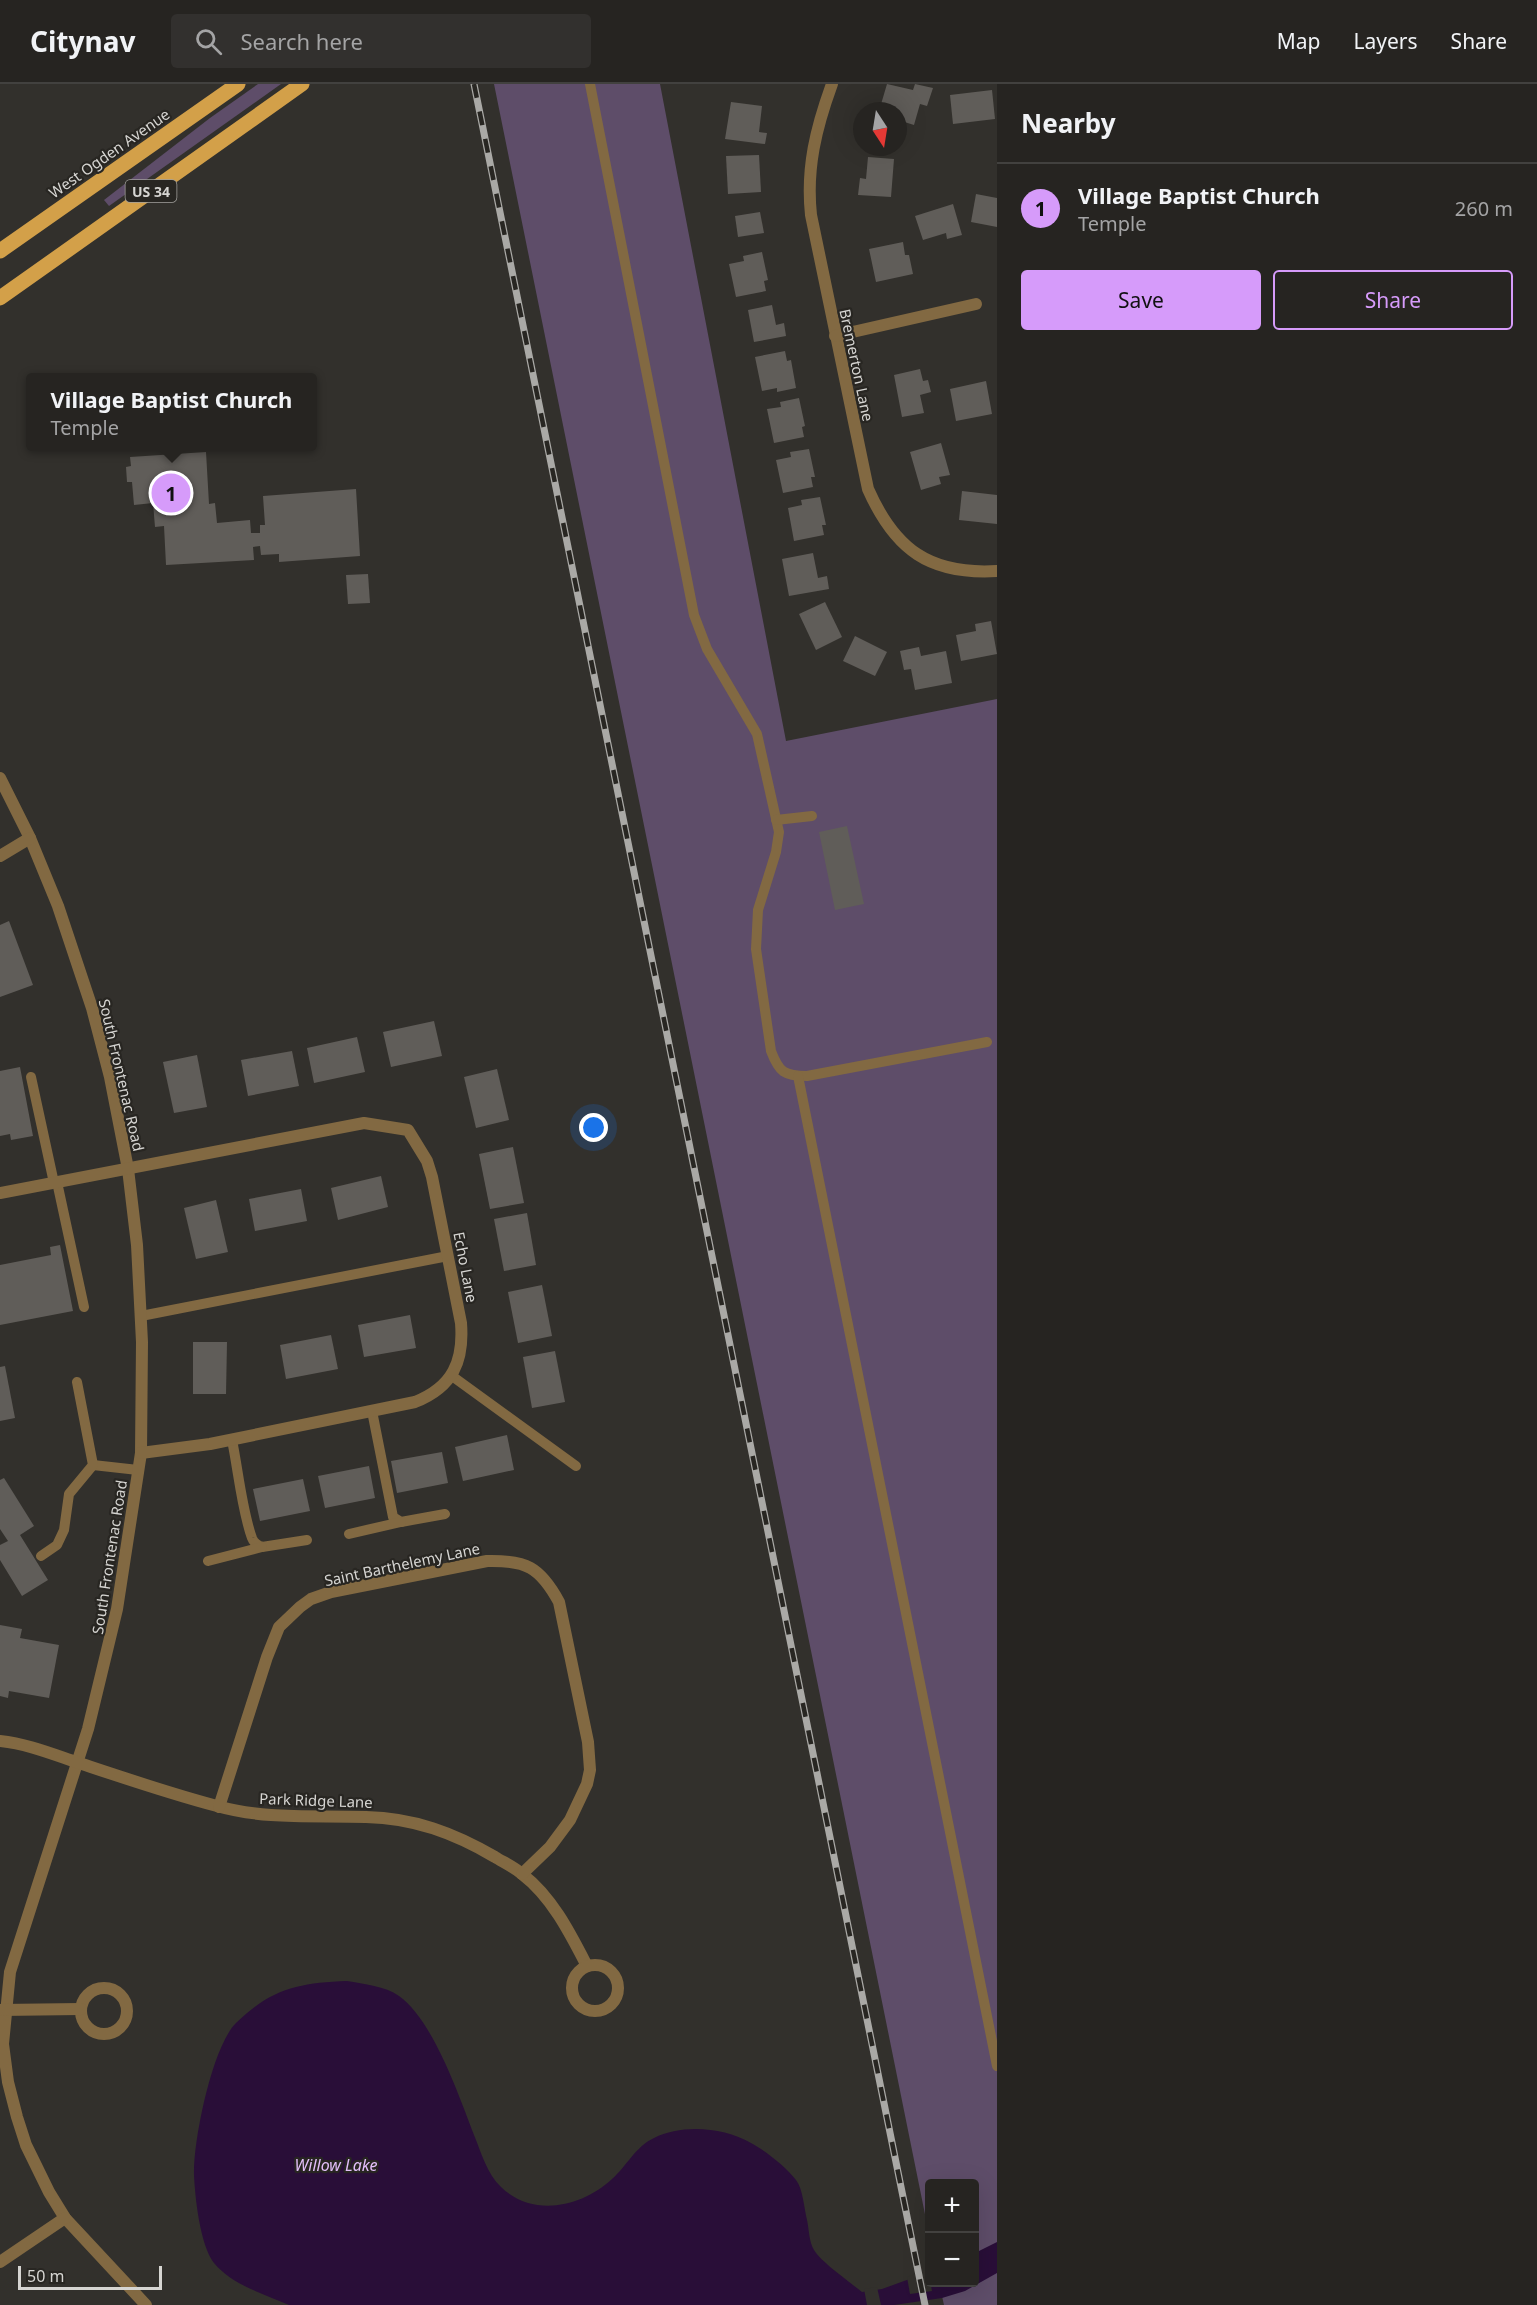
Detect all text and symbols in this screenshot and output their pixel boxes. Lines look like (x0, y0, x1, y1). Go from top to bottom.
search box (171, 14, 591, 68)
text: Citynav (30, 22, 135, 60)
icon: search (192, 25, 225, 58)
text: Search here (240, 26, 363, 56)
text: Map (1277, 27, 1321, 55)
text: Layers (1354, 27, 1418, 55)
text: Share (1451, 27, 1507, 55)
north arrow (853, 102, 907, 156)
street label: West Ogden Avenue (45, 104, 173, 202)
text: Nearby (1021, 105, 1116, 141)
road number: US 34 (126, 180, 176, 202)
text: Village Baptist Church (1078, 180, 1320, 210)
text: 1 (1035, 195, 1046, 222)
text: 260 m (1455, 195, 1513, 222)
text: Temple (1078, 210, 1146, 237)
button: Save (1021, 270, 1261, 330)
button: Share (1273, 270, 1513, 330)
street label: Bremerton Lane (835, 307, 879, 423)
popup (26, 373, 317, 451)
text: Village Baptist Church (51, 384, 292, 414)
text: Temple (51, 414, 119, 441)
pin: 1 (152, 470, 190, 516)
street label: South Frontenac Road (95, 997, 149, 1153)
your location (579, 1113, 608, 1142)
street label: Echo Lane (449, 1230, 483, 1304)
street label: South Frontenac Road (87, 1478, 131, 1636)
street label: Saint Barthelemy Lane (322, 1538, 482, 1590)
street label: Park Ridge Lane (259, 1788, 373, 1812)
water label: Willow Lake (295, 2154, 377, 2176)
map controls (925, 2179, 979, 2287)
button: + (925, 2179, 979, 2233)
button: − (925, 2233, 979, 2287)
scale bar (18, 2263, 162, 2290)
text: 50 m (27, 2265, 64, 2287)

